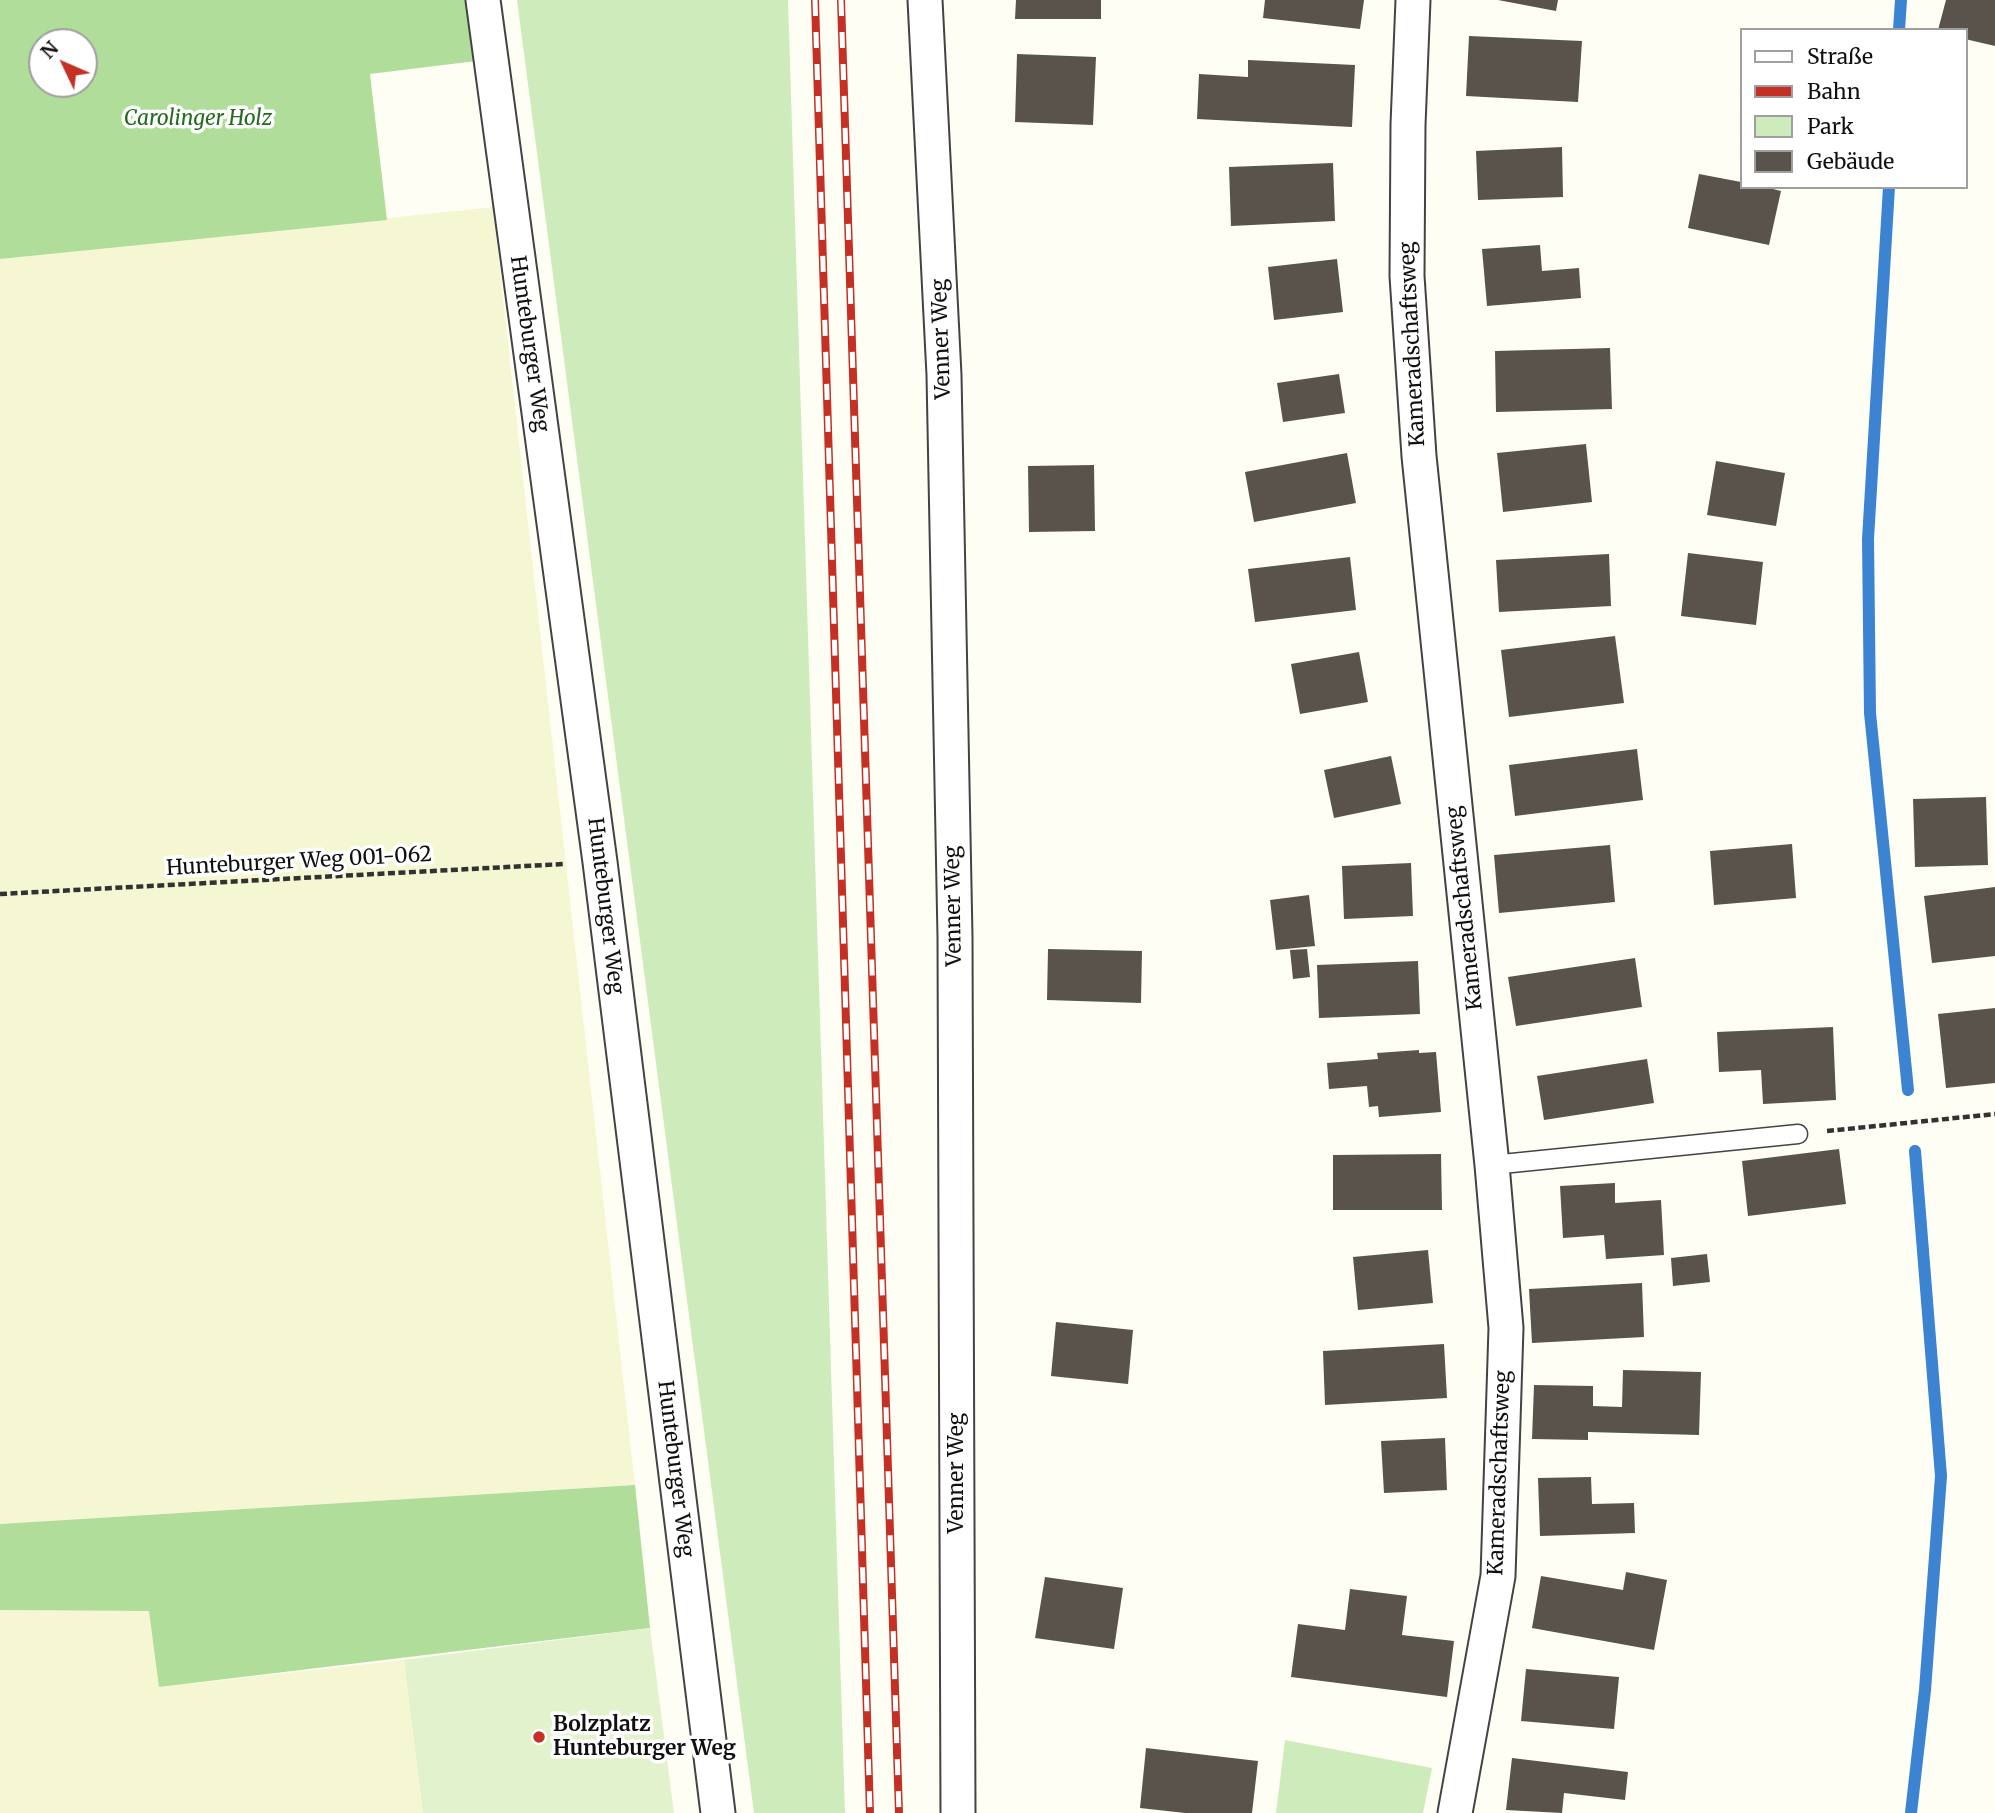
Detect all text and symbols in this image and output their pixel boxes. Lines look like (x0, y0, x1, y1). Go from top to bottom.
north arrow (28, 28, 98, 98)
legend (1740, 28, 1967, 189)
text: N (35, 36, 63, 64)
text: Straße (1807, 43, 1873, 70)
text: Bahn (1807, 78, 1861, 105)
park label: Carolinger Holz (124, 106, 272, 132)
text: Park (1807, 113, 1854, 140)
text: Gebäude (1807, 148, 1894, 175)
street label: Kameradschaftsweg (1395, 241, 1431, 447)
street label: Hunteburger Weg (504, 254, 554, 434)
street label: Venner Weg (927, 278, 957, 400)
street label: Kameradschaftsweg (1442, 805, 1488, 1011)
street label: Hunteburger Weg (582, 816, 628, 996)
street label: Hunteburger Weg 001-062 (165, 842, 433, 882)
street label: Venner Weg (940, 845, 968, 967)
street label: Kameradschaftsweg (1484, 1370, 1516, 1576)
street label: Hunteburger Weg (652, 1379, 698, 1559)
street label: Venner Weg (944, 1413, 970, 1533)
place label: Bolzplatz Hunteburger Weg (553, 1712, 736, 1762)
marker: Bolzplatz Hunteburger Weg (531, 1729, 547, 1745)

